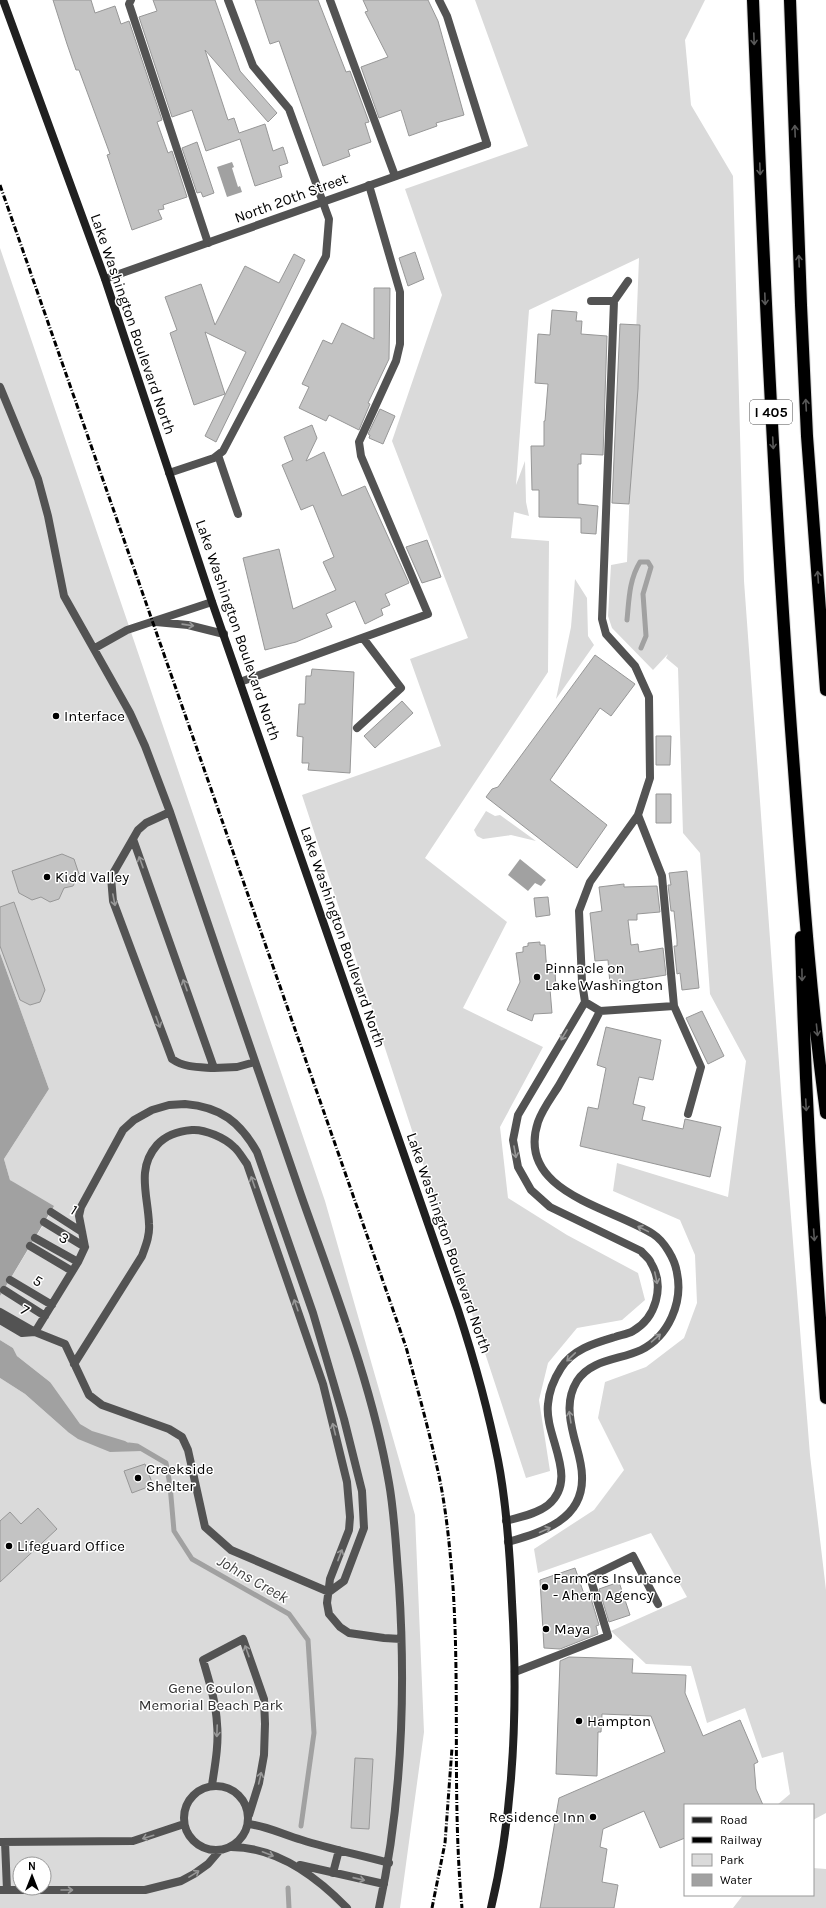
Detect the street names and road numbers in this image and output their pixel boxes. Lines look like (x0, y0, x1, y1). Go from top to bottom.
street label: North 20th Street (232, 169, 350, 227)
street label: Lake Washington Boulevard North (87, 211, 179, 437)
road number: I 405 (750, 400, 792, 424)
street label: Lake Washington Boulevard North (192, 517, 284, 743)
street label: Lake Washington Boulevard North (297, 824, 389, 1050)
street label: Lake Washington Boulevard North (403, 1130, 495, 1356)
street label: 1 (67, 1201, 81, 1219)
street label: 3 (56, 1228, 72, 1248)
street label: 5 (30, 1271, 46, 1291)
street label: 7 (17, 1300, 33, 1320)

